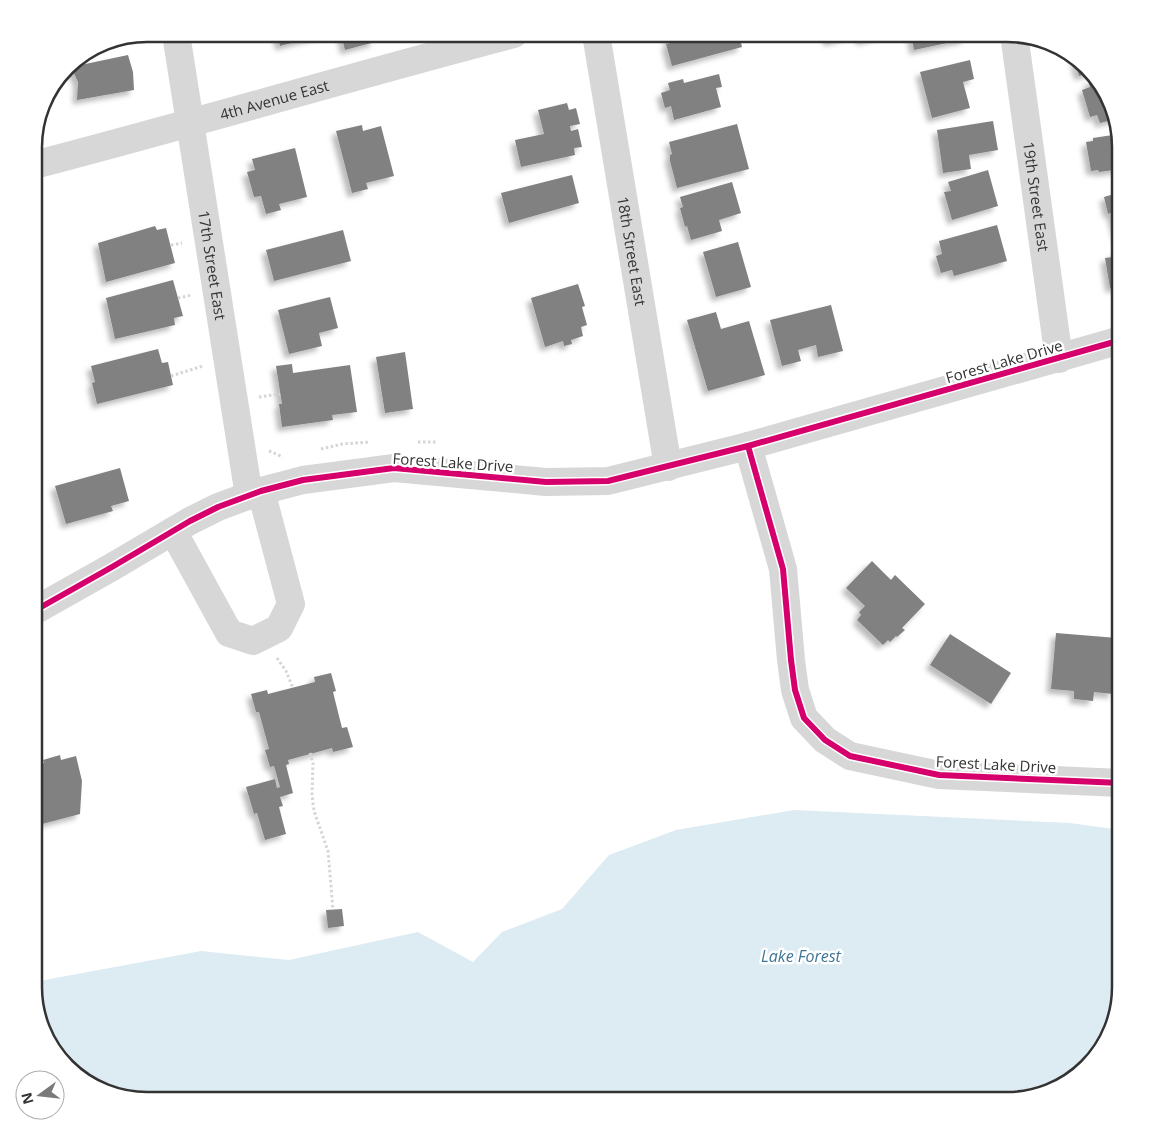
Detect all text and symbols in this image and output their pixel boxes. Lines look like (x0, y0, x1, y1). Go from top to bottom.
street label: 4th Avenue East (217, 75, 331, 124)
street label: 19th Street East (1019, 140, 1054, 253)
street label: 18th Street East (613, 195, 651, 307)
street label: 17th Street East (194, 209, 231, 321)
street label: Forest Lake Drive (943, 335, 1065, 387)
street label: Forest Lake Drive (392, 448, 514, 476)
street label: Forest Lake Drive (935, 751, 1057, 777)
water label: Lake Forest (761, 945, 842, 967)
north arrow (15, 1070, 65, 1120)
text: N (16, 1091, 38, 1106)

